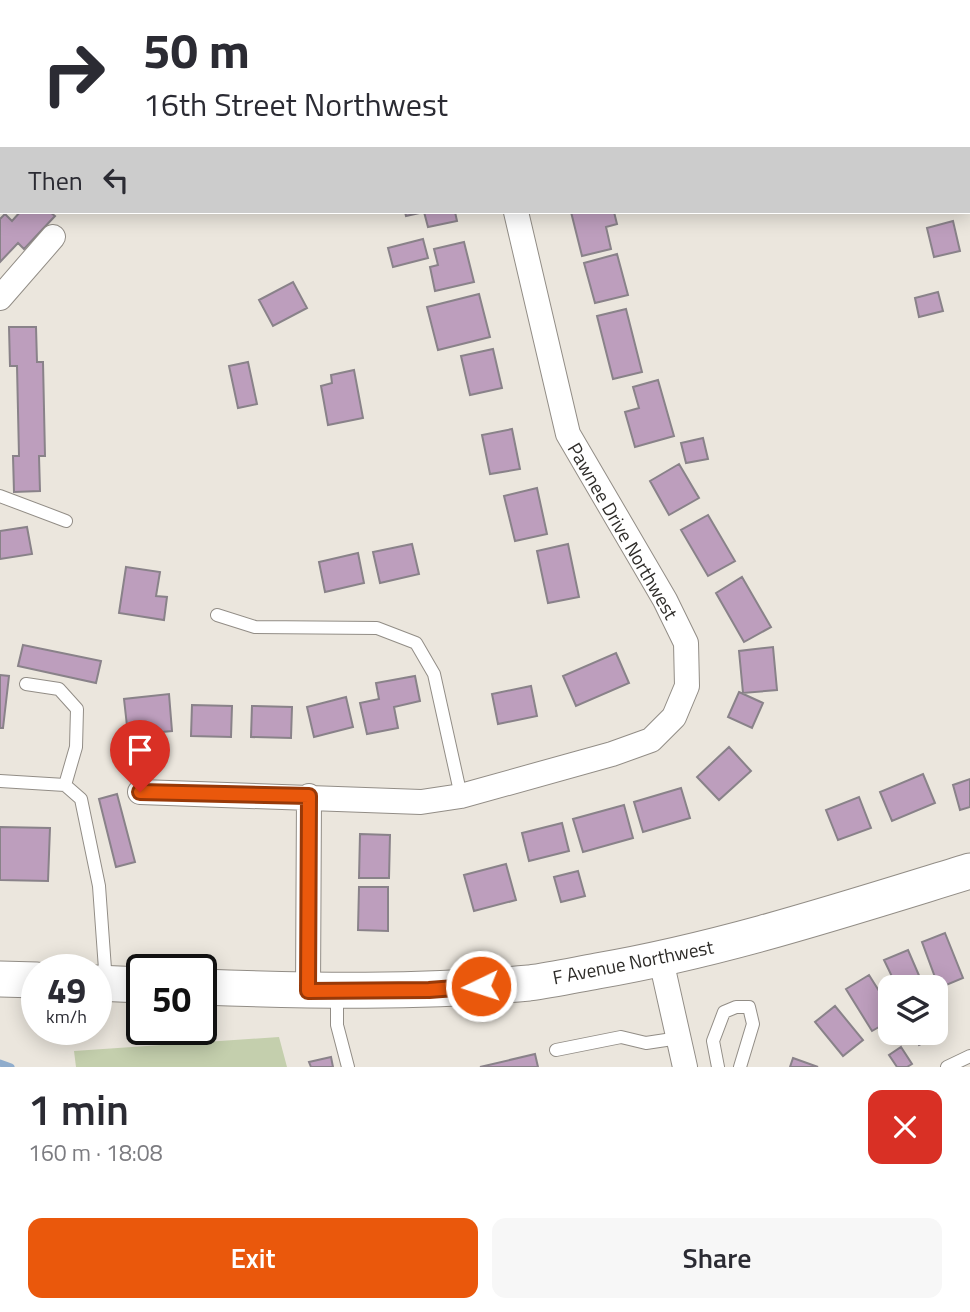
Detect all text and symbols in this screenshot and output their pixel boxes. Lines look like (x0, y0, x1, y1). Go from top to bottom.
text: 50 m (143, 12, 250, 87)
icon: right (28, 28, 119, 119)
text: 16th Street Northwest (143, 80, 448, 128)
text: Then (28, 161, 83, 200)
icon: left (97, 161, 135, 199)
street label: Pawnee Drive Northwest (561, 437, 686, 625)
pin (110, 720, 170, 792)
icon: arrive (121, 731, 159, 769)
street label: F Avenue Northwest (550, 932, 716, 991)
position arrow (444, 949, 518, 1023)
speed limit sign: 50 (126, 954, 217, 1045)
text: 49 (47, 963, 86, 1017)
map controls (878, 975, 948, 1045)
button: layers (878, 975, 948, 1045)
text: km/h (46, 1003, 87, 1030)
text: 1 min (28, 1077, 129, 1141)
button: close (868, 1090, 942, 1164)
text: 160 m · 18:08 (28, 1135, 163, 1170)
button: Exit (28, 1218, 478, 1298)
button: Share (492, 1218, 942, 1298)

